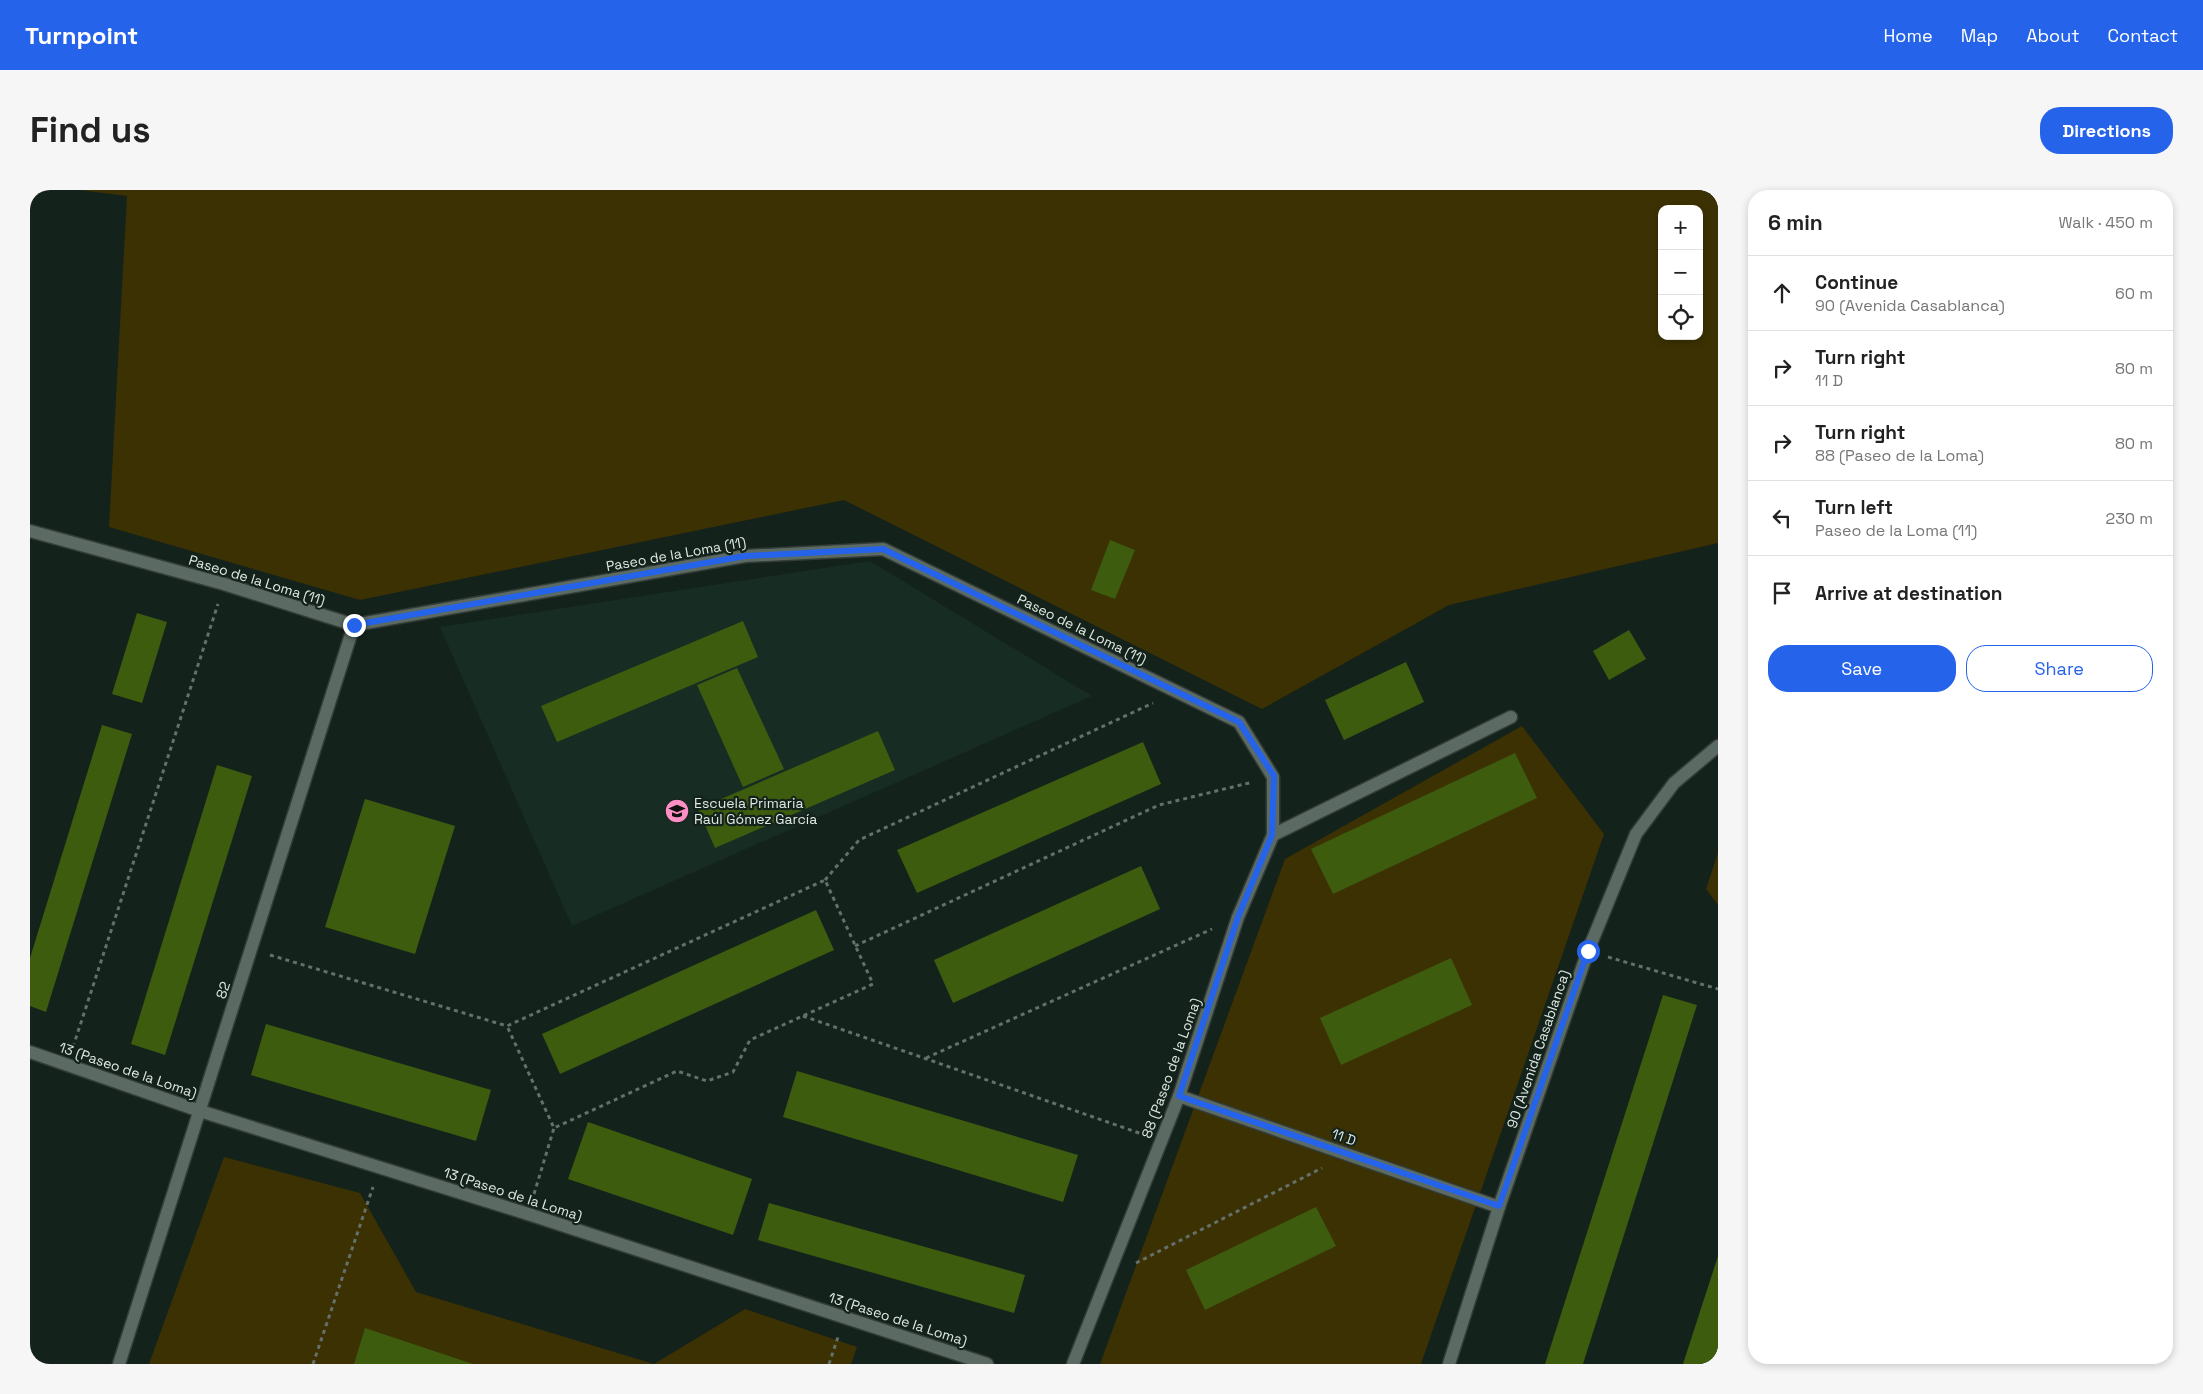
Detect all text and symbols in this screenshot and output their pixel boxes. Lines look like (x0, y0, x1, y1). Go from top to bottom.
text: Turnpoint (25, 20, 138, 51)
text: Home (1884, 24, 1933, 47)
text: Map (1961, 24, 1998, 47)
text: About (2026, 24, 2080, 47)
text: Contact (2108, 24, 2178, 47)
button: Directions (2040, 107, 2173, 154)
text: Find us (30, 108, 151, 152)
map controls (1658, 205, 1703, 340)
button: + (1658, 205, 1703, 250)
text: 6 min (1768, 209, 1823, 236)
text: Walk · 450 m (2059, 212, 2153, 233)
button: − (1658, 250, 1703, 295)
text: Continue (1815, 270, 1898, 295)
icon: ahead (1768, 279, 1796, 307)
text: 60 m (2115, 283, 2153, 304)
button: locate (1658, 295, 1703, 340)
text: 90 (Avenida Casablanca) (1815, 295, 2005, 316)
text: Turn right (1815, 345, 1905, 370)
icon: right (1768, 354, 1796, 382)
text: 80 m (2115, 358, 2153, 379)
text: 11 D (1815, 370, 1843, 391)
text: Turn right (1815, 420, 1905, 445)
icon: right (1768, 429, 1796, 457)
text: 80 m (2115, 433, 2153, 454)
text: 88 (Paseo de la Loma) (1815, 445, 1984, 466)
text: Turn left (1815, 495, 1893, 520)
icon: left (1768, 504, 1796, 532)
text: 230 m (2106, 508, 2153, 529)
text: Paseo de la Loma (11) (1815, 520, 1977, 541)
street label: Paseo de la Loma (11) (605, 533, 747, 575)
street label: Paseo de la Loma (11) (187, 551, 327, 609)
icon: arrive (1768, 579, 1796, 607)
text: Arrive at destination (1815, 581, 2003, 606)
street label: Paseo de la Loma (11) (1014, 590, 1150, 668)
route end (343, 614, 366, 637)
button: Save (1768, 645, 1956, 692)
button: Share (1966, 645, 2153, 692)
place label: Escuela Primaria Raúl Gómez García (694, 794, 817, 828)
school or university icon: Escuela Primaria Raúl Gómez García (664, 798, 690, 824)
route start (1577, 940, 1600, 963)
street label: 90 (Avenida Casablanca) (1502, 968, 1574, 1130)
street label: 82 (212, 979, 234, 1001)
street label: 88 (Paseo de la Loma) (1137, 995, 1205, 1141)
street label: 13 (Paseo de la Loma) (57, 1038, 199, 1102)
street label: 11 D (1329, 1124, 1359, 1150)
street label: 13 (Paseo de la Loma) (441, 1163, 585, 1225)
street label: 13 (Paseo de la Loma) (826, 1288, 970, 1350)

